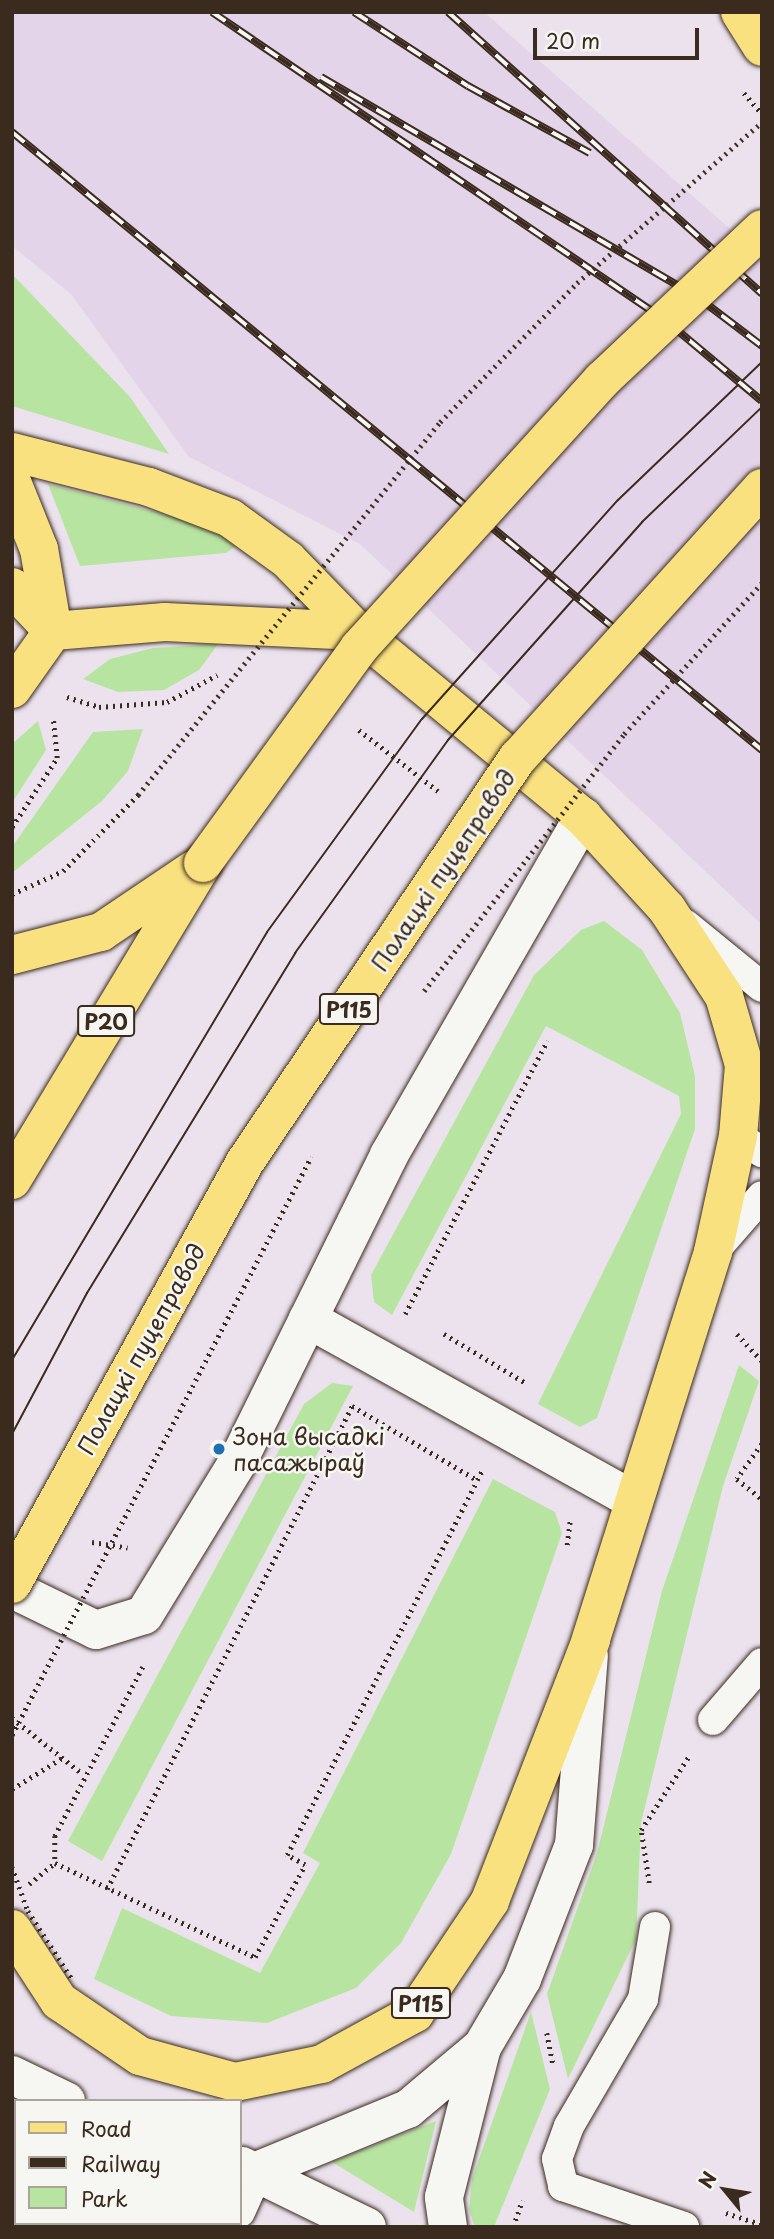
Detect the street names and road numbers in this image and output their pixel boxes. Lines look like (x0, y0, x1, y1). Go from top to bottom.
street label: Полацкі пуцеправод (365, 764, 521, 976)
road number: Р115 (318, 992, 380, 1026)
road number: Р20 (76, 1004, 136, 1038)
street label: Полацкі пуцеправод (71, 1239, 211, 1459)
road number: Р115 (390, 1986, 452, 2021)

